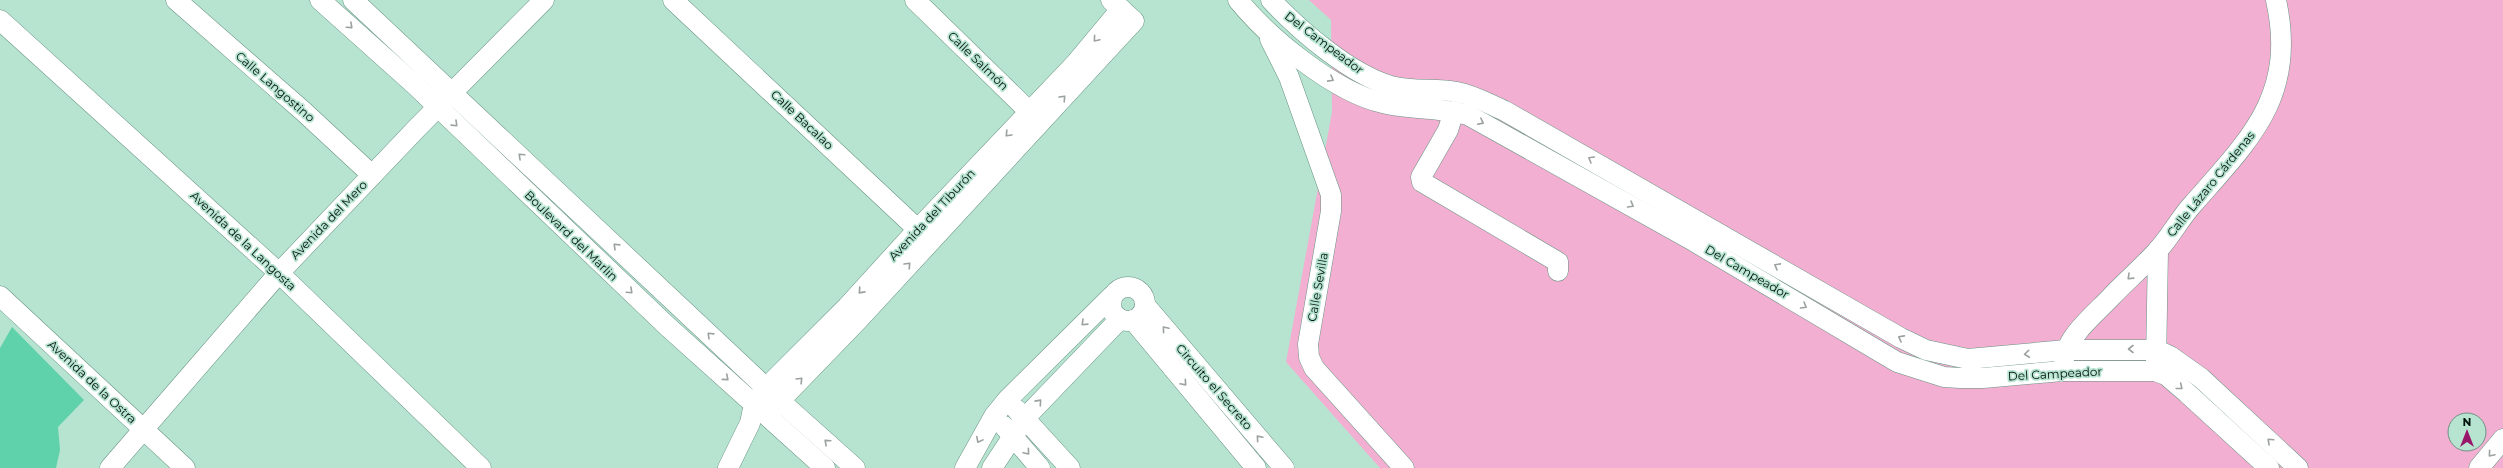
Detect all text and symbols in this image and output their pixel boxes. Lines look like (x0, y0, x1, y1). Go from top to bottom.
street label: Del Campeador (1282, 8, 1367, 77)
one-way arrow (345, 21, 352, 28)
street label: Calle Salmón (945, 28, 1012, 93)
one-way arrow (1094, 35, 1101, 42)
street label: Calle Langostino (233, 48, 318, 125)
one-way arrow (1327, 74, 1334, 81)
street label: Calle Bacalao (768, 87, 837, 152)
one-way arrow (1058, 95, 1066, 103)
one-way arrow (1476, 117, 1484, 125)
one-way arrow (450, 119, 458, 127)
street label: Calle Lázaro Cárdenas (2163, 128, 2258, 240)
one-way arrow (1006, 130, 1013, 137)
one-way arrow (518, 154, 526, 161)
one-way arrow (1588, 157, 1595, 164)
street label: Avenida del Tiburón (885, 166, 978, 264)
street label: Avenida del Mero (287, 177, 370, 262)
street label: Boulevard del Marlin (522, 187, 621, 284)
street label: Avenida de la Langosta (187, 188, 299, 294)
one-way arrow (1627, 201, 1634, 208)
street label: Del Campeador (1703, 241, 1792, 302)
one-way arrow (613, 243, 621, 250)
street label: Calle Sevilla (1304, 251, 1331, 323)
one-way arrow (903, 262, 911, 270)
one-way arrow (1774, 263, 1781, 270)
one-way arrow (2127, 272, 2135, 280)
one-way arrow (625, 286, 633, 294)
one-way arrow (859, 286, 866, 293)
one-way arrow (1800, 301, 1807, 308)
one-way arrow (1081, 318, 1089, 325)
one-way arrow (1162, 326, 1169, 334)
one-way arrow (707, 332, 715, 340)
one-way arrow (1898, 335, 1905, 343)
street label: Avenida de la Ostra (45, 337, 140, 427)
street label: Circuito el Secreto (1173, 341, 1256, 433)
one-way arrow (2128, 345, 2134, 353)
one-way arrow (2024, 349, 2030, 358)
street label: Del Campeador (2007, 364, 2103, 383)
one-way arrow (722, 374, 729, 381)
one-way arrow (795, 377, 802, 385)
one-way arrow (1180, 378, 1187, 386)
one-way arrow (2176, 383, 2183, 390)
one-way arrow (1034, 399, 1041, 407)
north arrow (2447, 412, 2487, 452)
text: N (2463, 415, 2471, 429)
one-way arrow (977, 436, 984, 443)
one-way arrow (1256, 436, 1263, 443)
one-way arrow (824, 439, 831, 446)
one-way arrow (2267, 439, 2275, 446)
one-way arrow (1022, 447, 1029, 455)
one-way arrow (2489, 449, 2496, 456)

